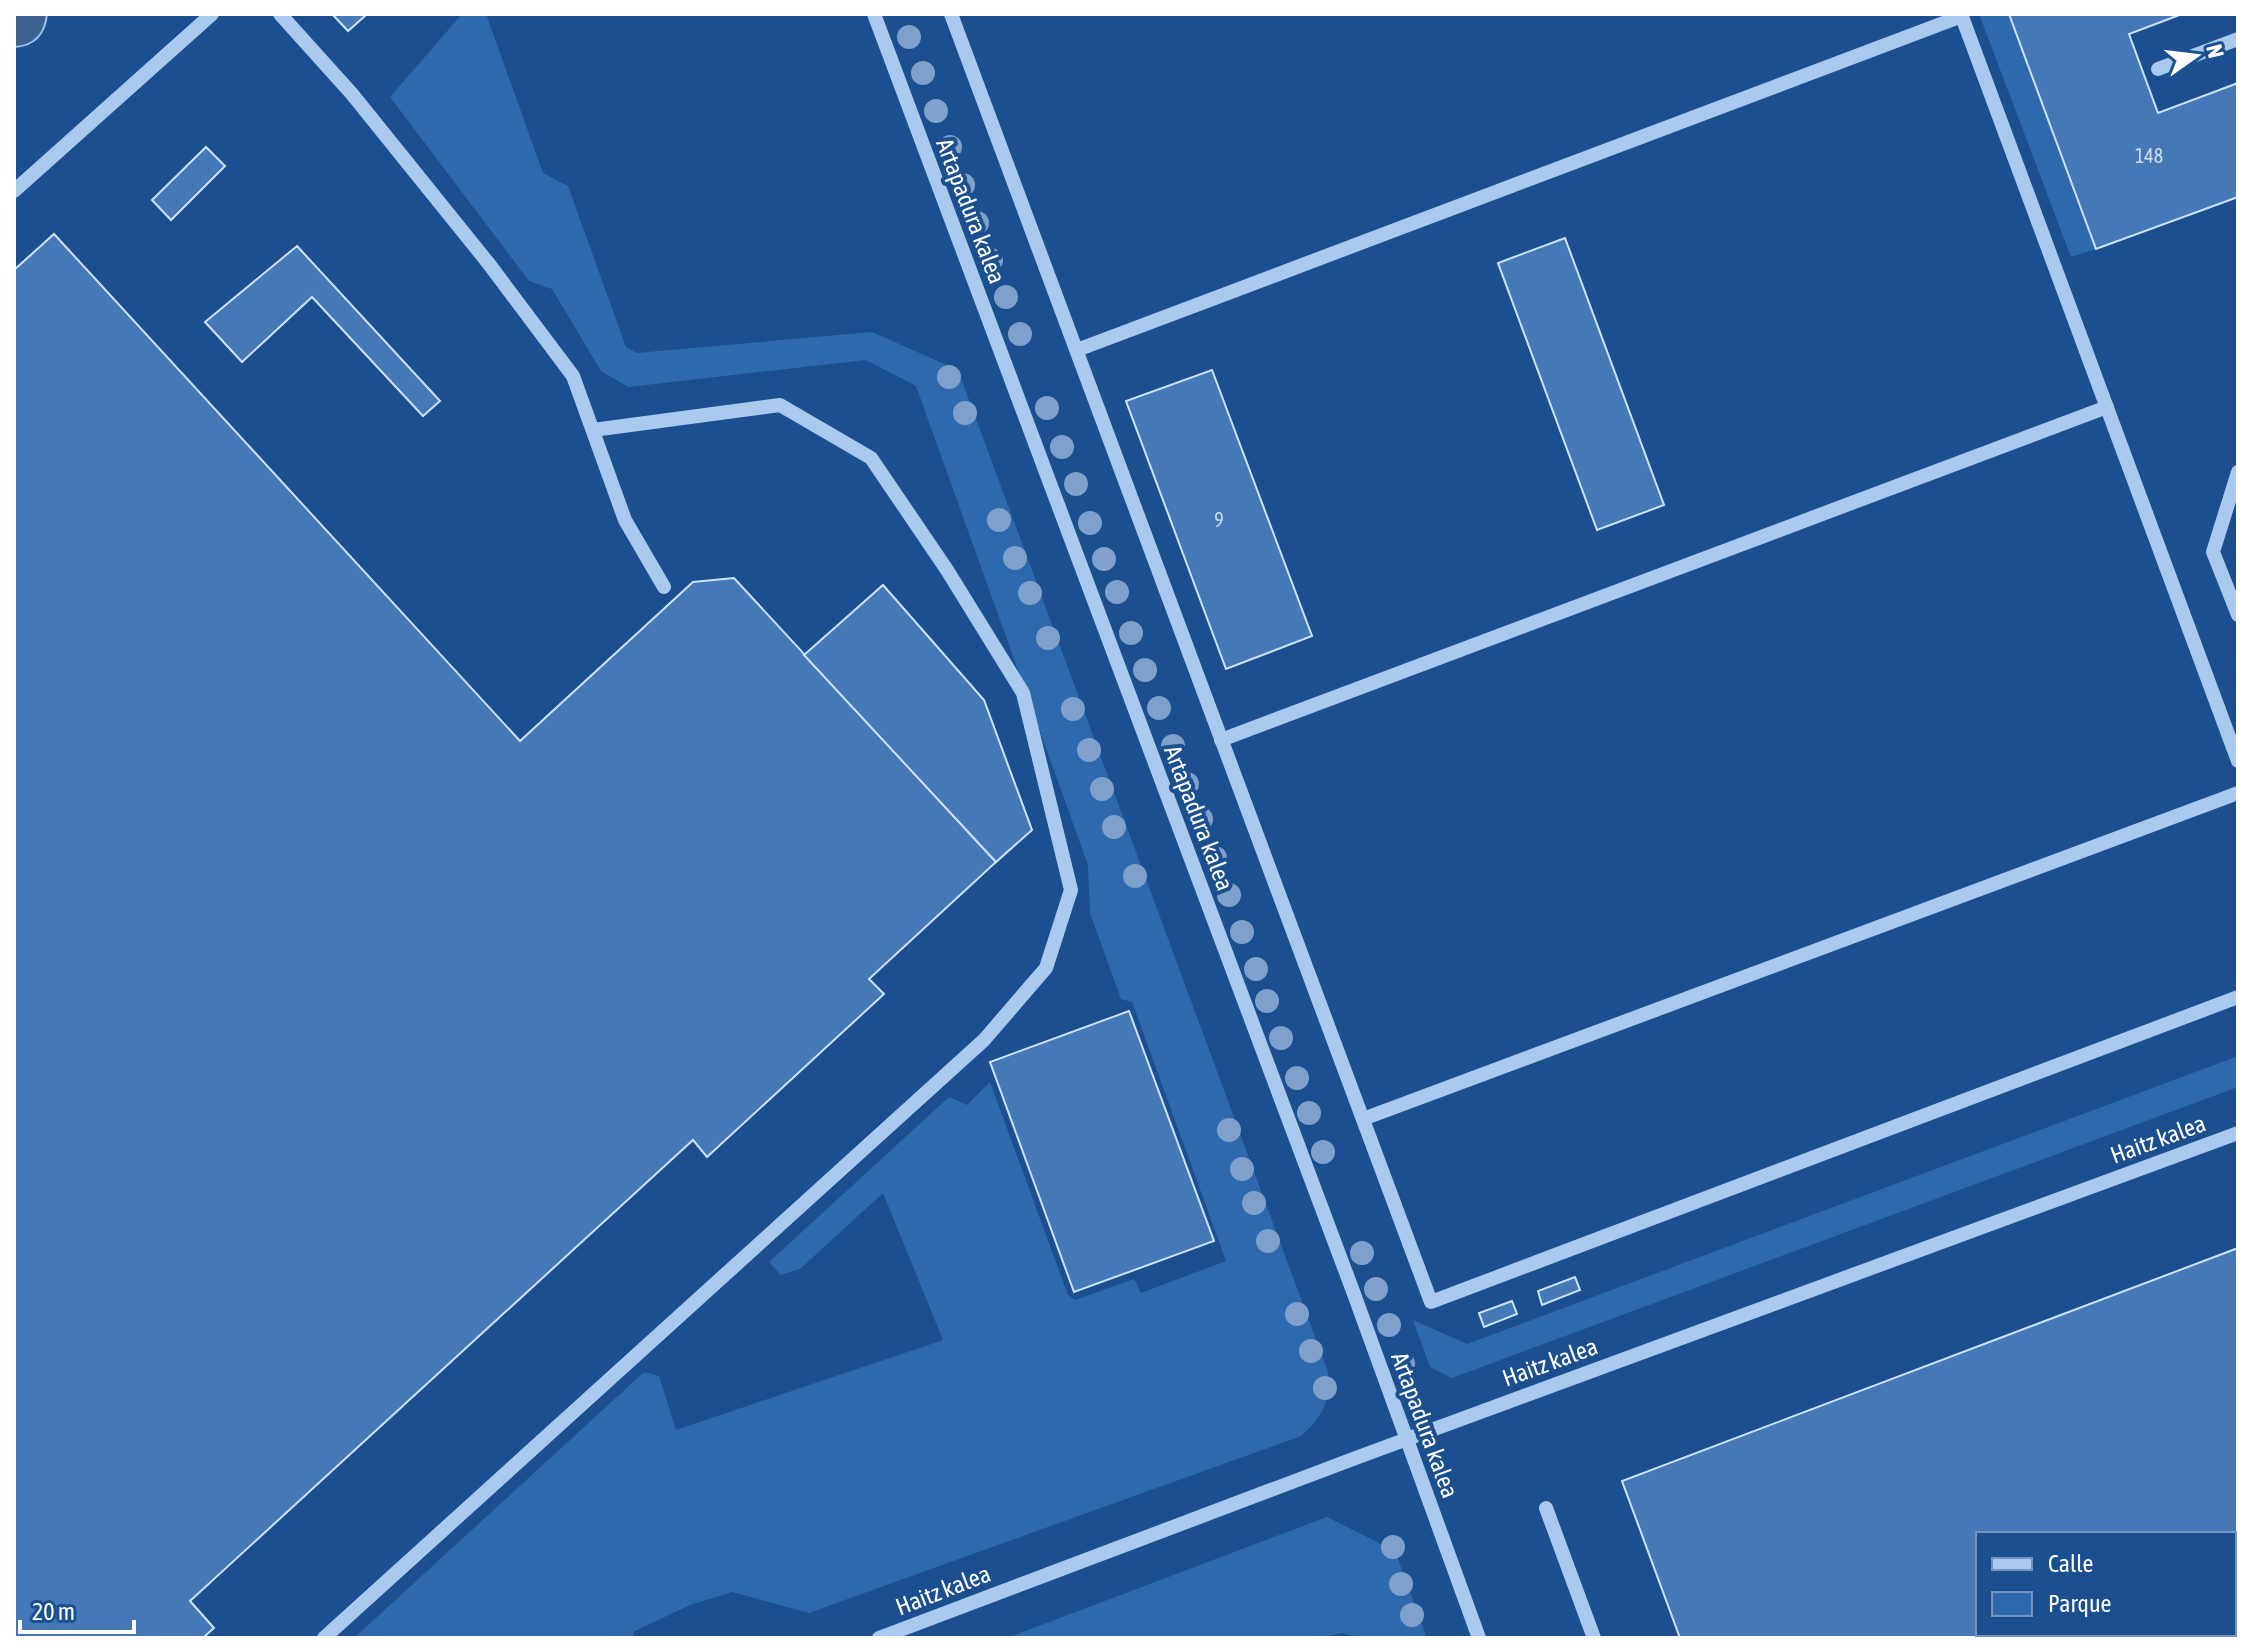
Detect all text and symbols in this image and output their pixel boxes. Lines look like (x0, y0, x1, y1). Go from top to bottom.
north arrow (2156, 16, 2236, 96)
text: N (2201, 42, 2230, 61)
street label: Artapadura kalea (931, 135, 1011, 287)
house number: 148 (2135, 144, 2163, 167)
house number: 9 (1214, 508, 1224, 531)
street label: Artapadura kalea (1159, 742, 1239, 894)
street label: Haitz kalea (2107, 1109, 2209, 1169)
street label: Haitz kalea (1499, 1332, 1601, 1392)
street label: Artapadura kalea (1386, 1348, 1464, 1502)
legend (1976, 1532, 2236, 1636)
text: Calle (2048, 1550, 2093, 1577)
street label: Haitz kalea (892, 1560, 994, 1620)
scale bar (20, 1584, 134, 1634)
text: Parque (2048, 1590, 2111, 1617)
text: 20 m (32, 1598, 75, 1625)

